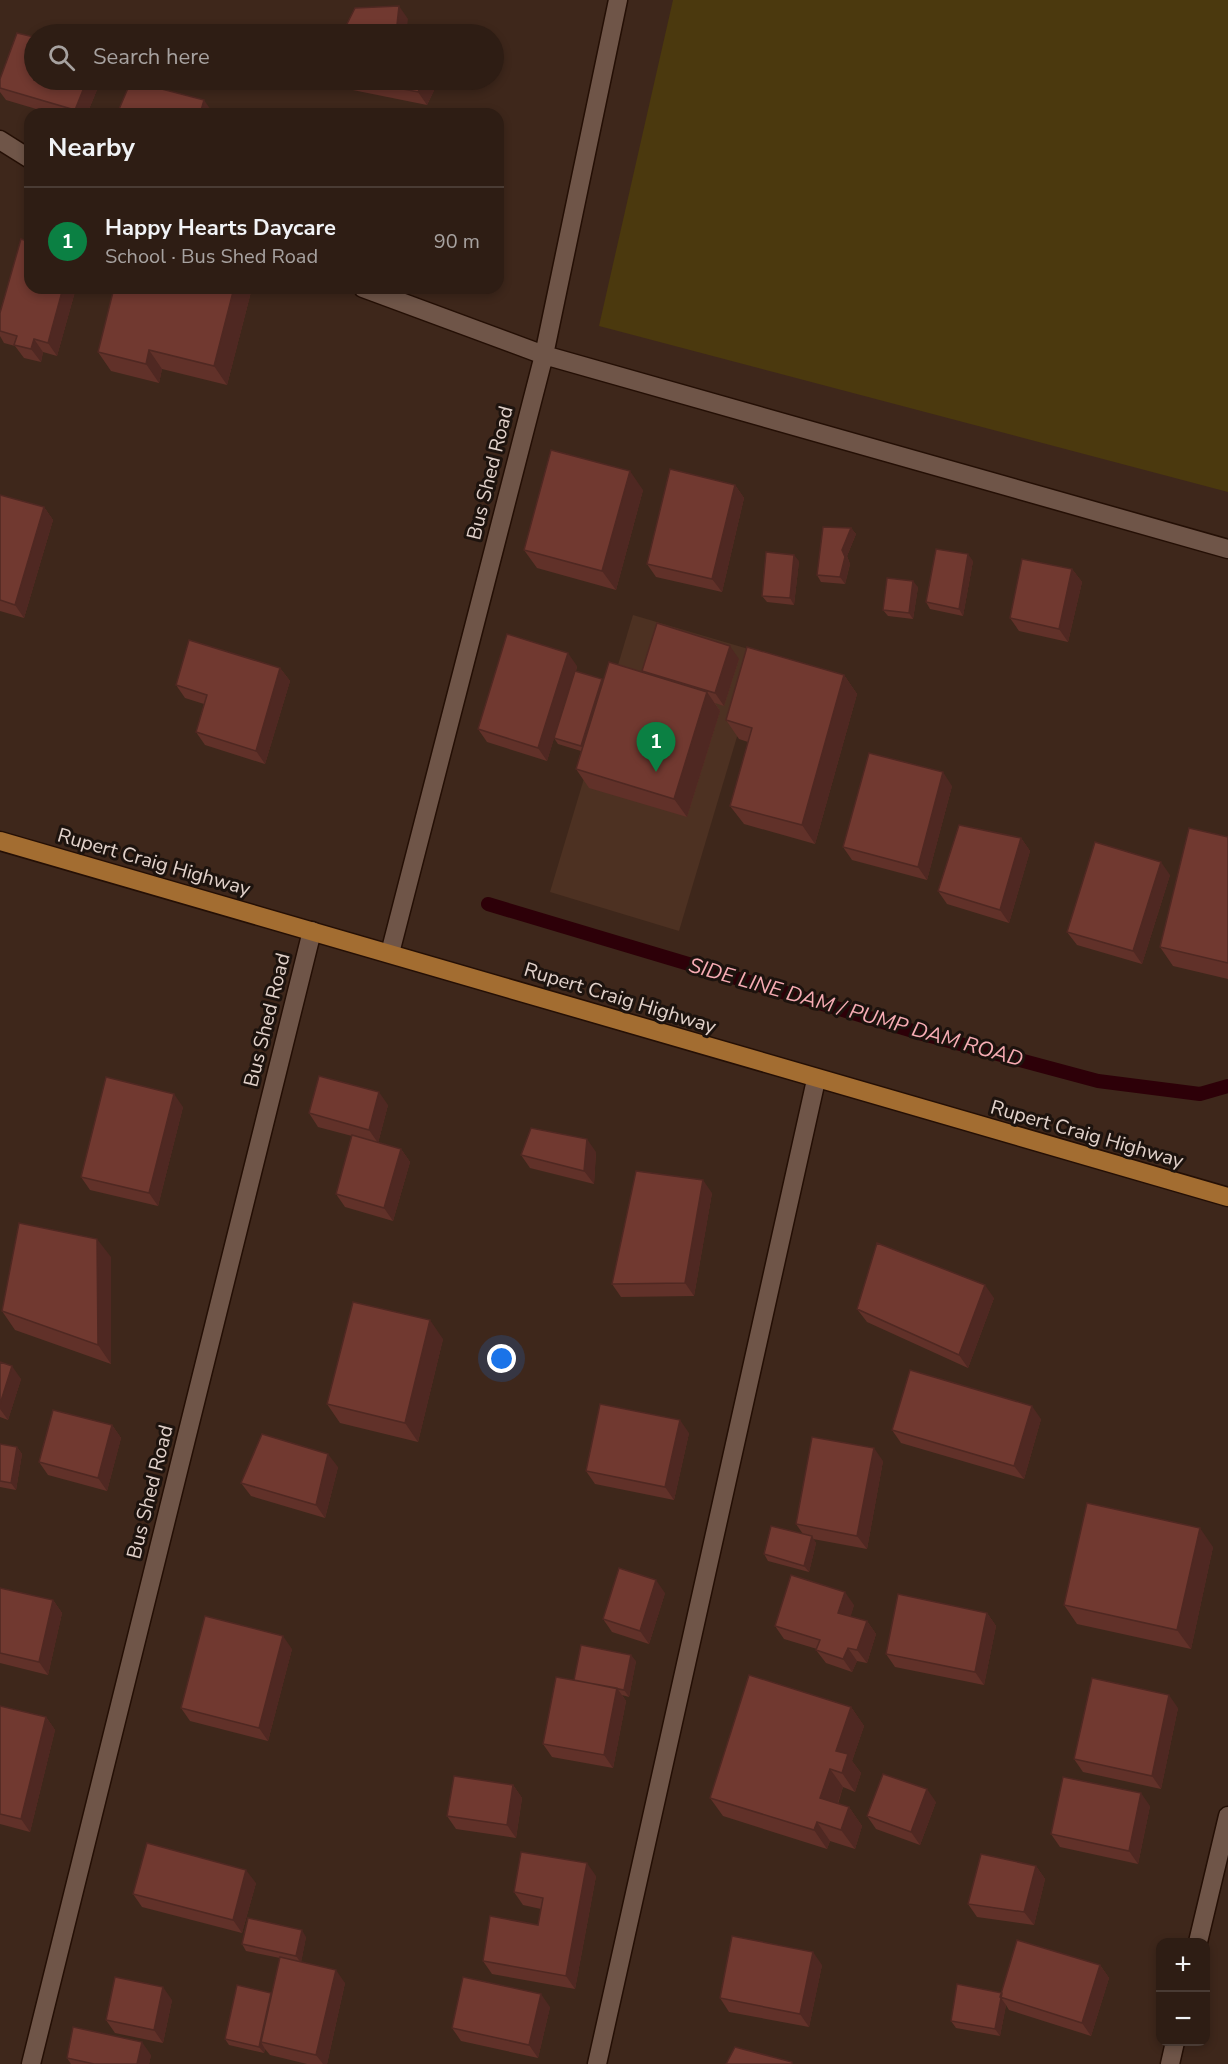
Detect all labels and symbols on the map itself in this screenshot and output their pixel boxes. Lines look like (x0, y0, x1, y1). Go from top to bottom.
street label: Bus Shed Road (460, 403, 520, 543)
pin: 1 (636, 722, 676, 772)
street label: Rupert Craig Highway (54, 822, 254, 903)
street label: Bus Shed Road (237, 950, 297, 1090)
water label: SIDE LINE DAM / PUMP DAM ROAD (685, 951, 1027, 1073)
street label: Rupert Craig Highway (521, 956, 720, 1040)
street label: Rupert Craig Highway (987, 1094, 1187, 1175)
your location (487, 1344, 516, 1373)
street label: Bus Shed Road (120, 1422, 180, 1562)

